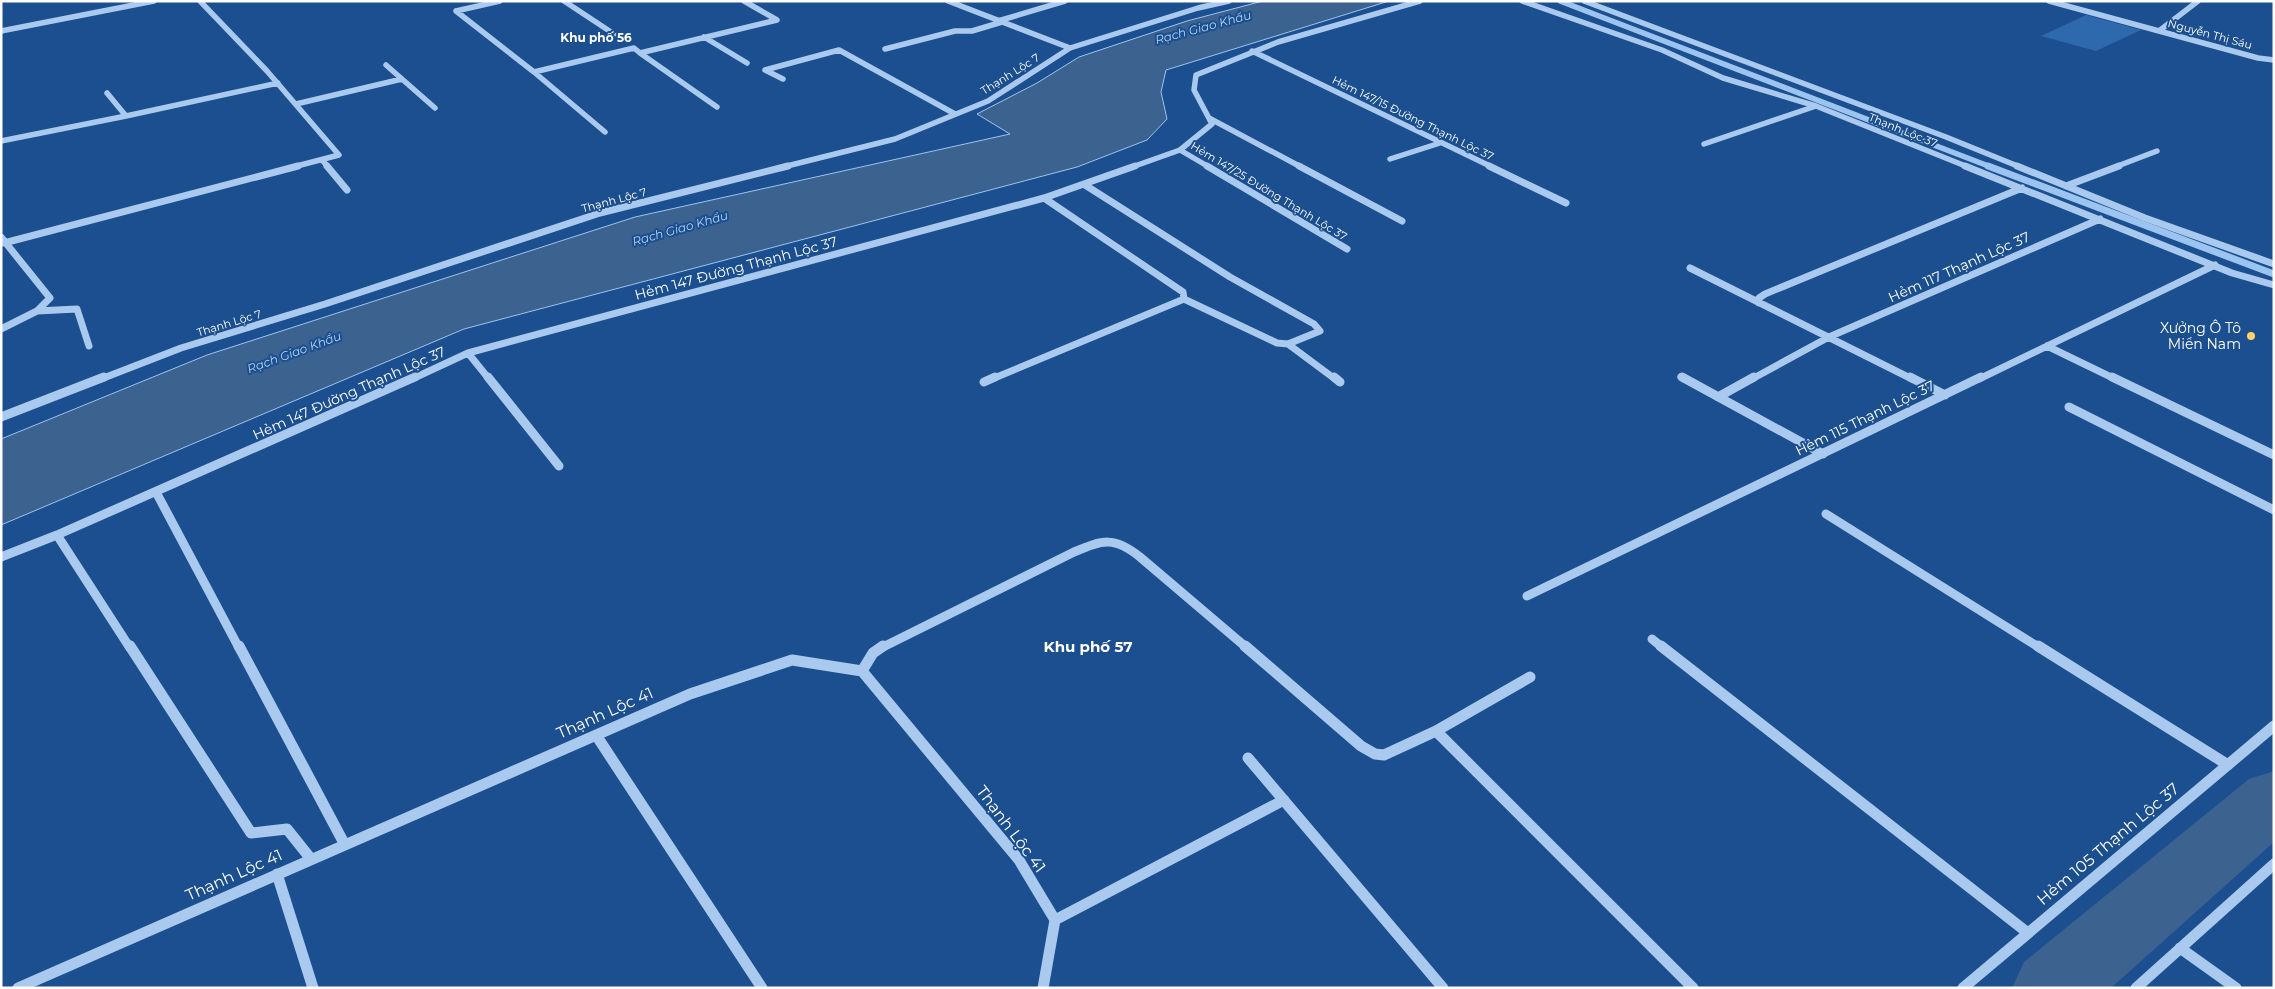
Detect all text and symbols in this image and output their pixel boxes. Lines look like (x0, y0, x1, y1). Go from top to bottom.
water label: Rạch Giao Khẩu (1153, 7, 1253, 47)
street label: Nguyễn Thị Sáu (2166, 16, 2254, 52)
district label: Khu phố 56 (560, 30, 632, 45)
street label: Thạnh Lộc 7 (978, 50, 1042, 98)
street label: Hẻm 147/15 Đường Thạnh Lộc 37 (1330, 73, 1496, 163)
street label: Thạnh Lộc 37 (1867, 110, 1939, 150)
street label: Hẻm 147/25 Đường Thạnh Lộc 37 (1188, 139, 1350, 243)
street label: Thạnh Lộc 7 (580, 185, 648, 215)
water label: Rạch Giao Khẩu (630, 207, 730, 249)
street label: Hẻm 117 Thạnh Lộc 37 (1885, 228, 2033, 306)
street label: Hẻm 147 Đường Thạnh Lộc 37 (633, 232, 839, 304)
street label: Thạnh Lộc 7 (195, 307, 263, 339)
place label: Xưởng Ô Tô Miền Nam (2160, 319, 2241, 353)
water label: Rạch Giao Khẩu (245, 328, 343, 376)
marker: Xưởng Ô Tô Miền Nam (2245, 330, 2257, 342)
street label: Hẻm 147 Đường Thạnh Lộc 37 (250, 342, 448, 444)
street label: Hẻm 115 Thạnh Lộc 37 (1792, 376, 1938, 460)
district label: Khu phố 57 (1044, 637, 1132, 656)
street label: Thạnh Lộc 41 (554, 683, 656, 743)
street label: Hẻm 105 Thạnh Lộc 37 (2033, 779, 2183, 909)
street label: Thạnh Lộc 41 (972, 782, 1050, 876)
street label: Thạnh Lộc 41 (183, 845, 285, 905)

